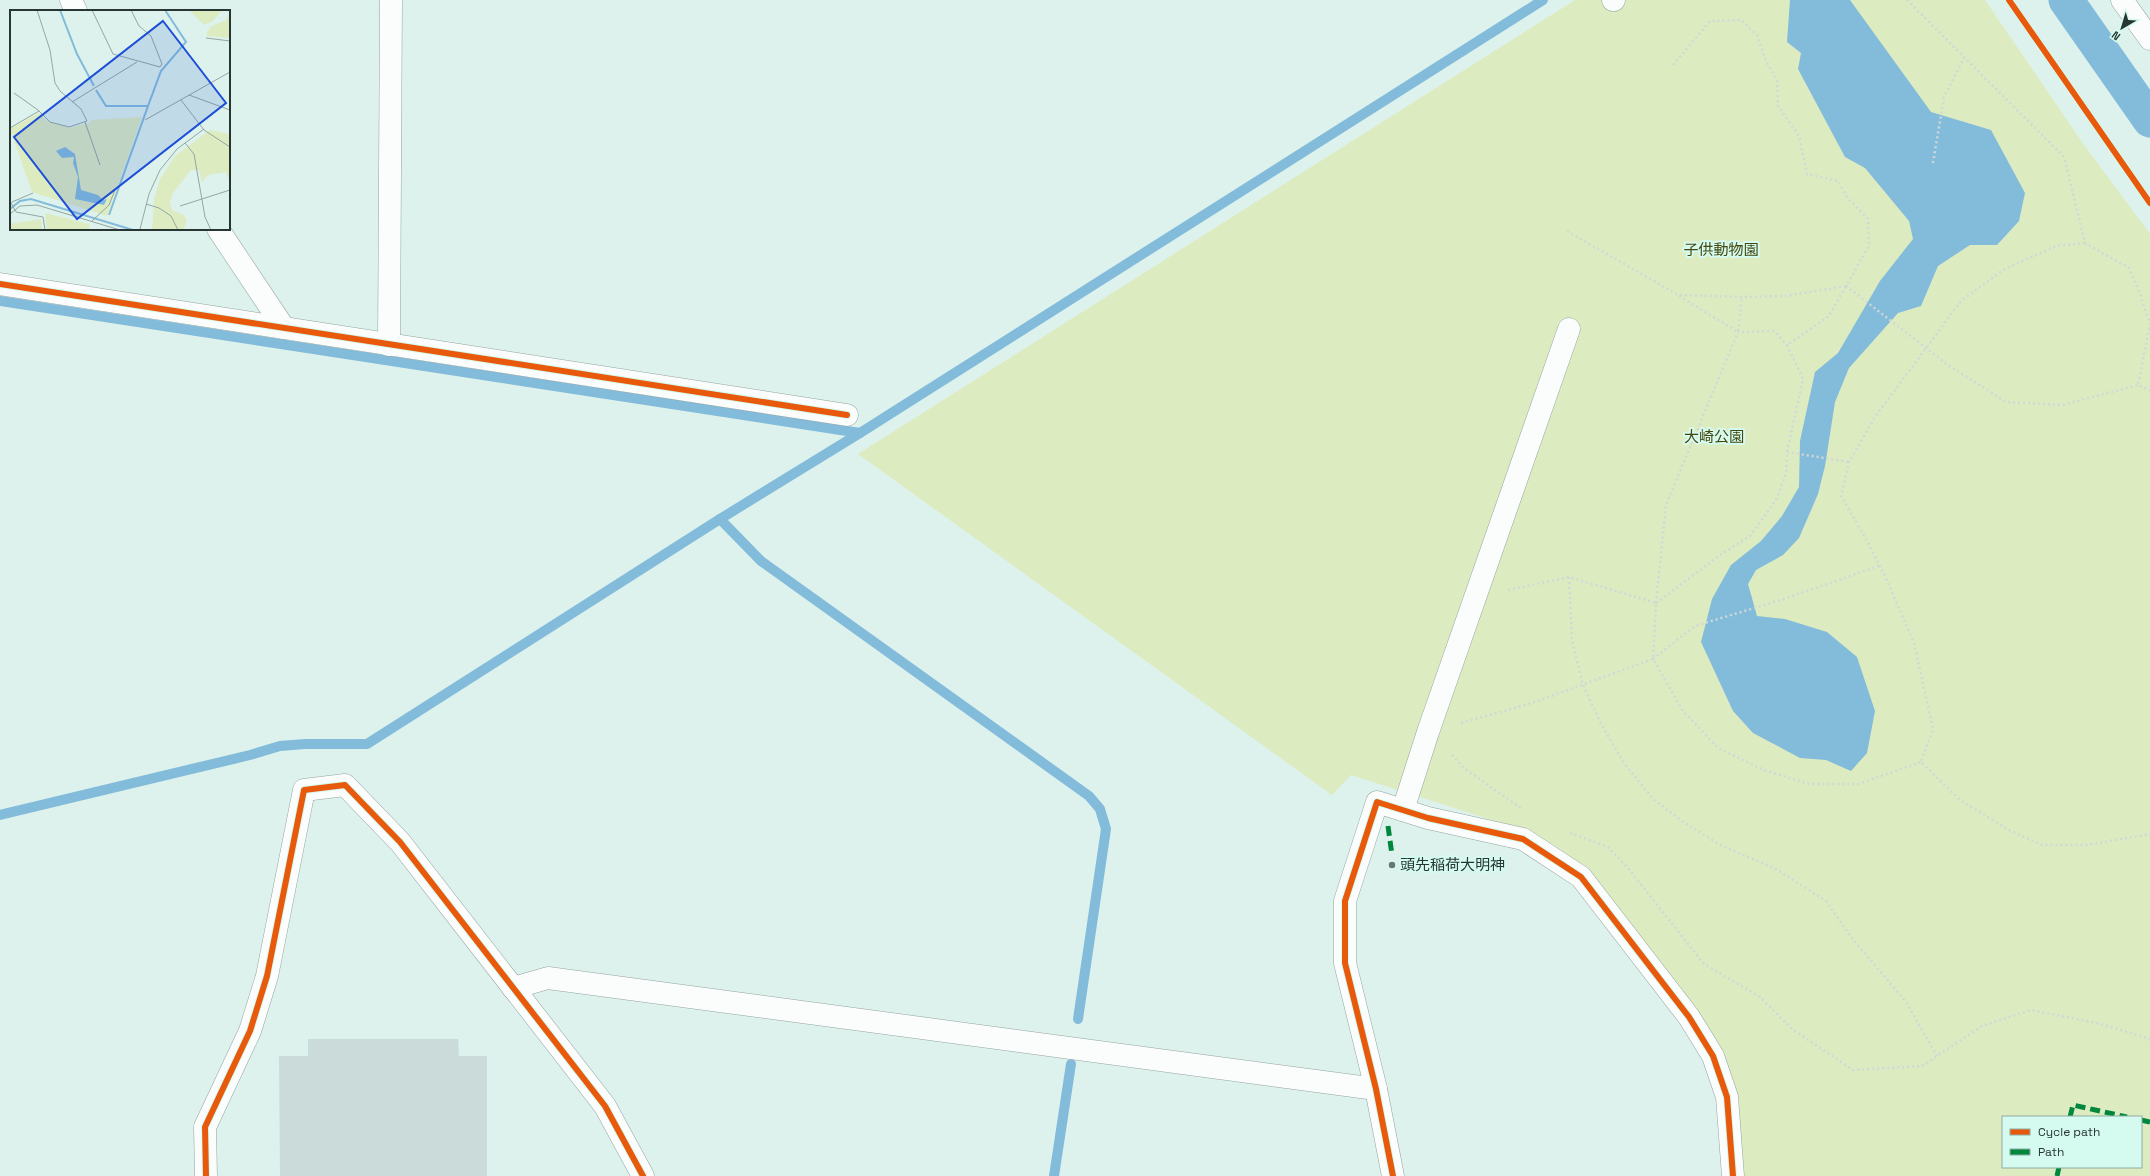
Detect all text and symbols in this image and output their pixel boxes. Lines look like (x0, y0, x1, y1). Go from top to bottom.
north arrow (2102, 8, 2142, 48)
inset map (10, 10, 230, 230)
text: N (2109, 28, 2123, 44)
park label: 子供動物園 (1683, 240, 1759, 259)
park label: 大崎公園 (1684, 427, 1744, 446)
place label: 頭先稲荷大明神 (1400, 855, 1505, 874)
marker: 頭先稲荷大明神 (1387, 860, 1397, 870)
legend (2002, 1116, 2142, 1168)
text: Cycle path (2038, 1124, 2100, 1140)
text: Path (2038, 1144, 2064, 1160)

